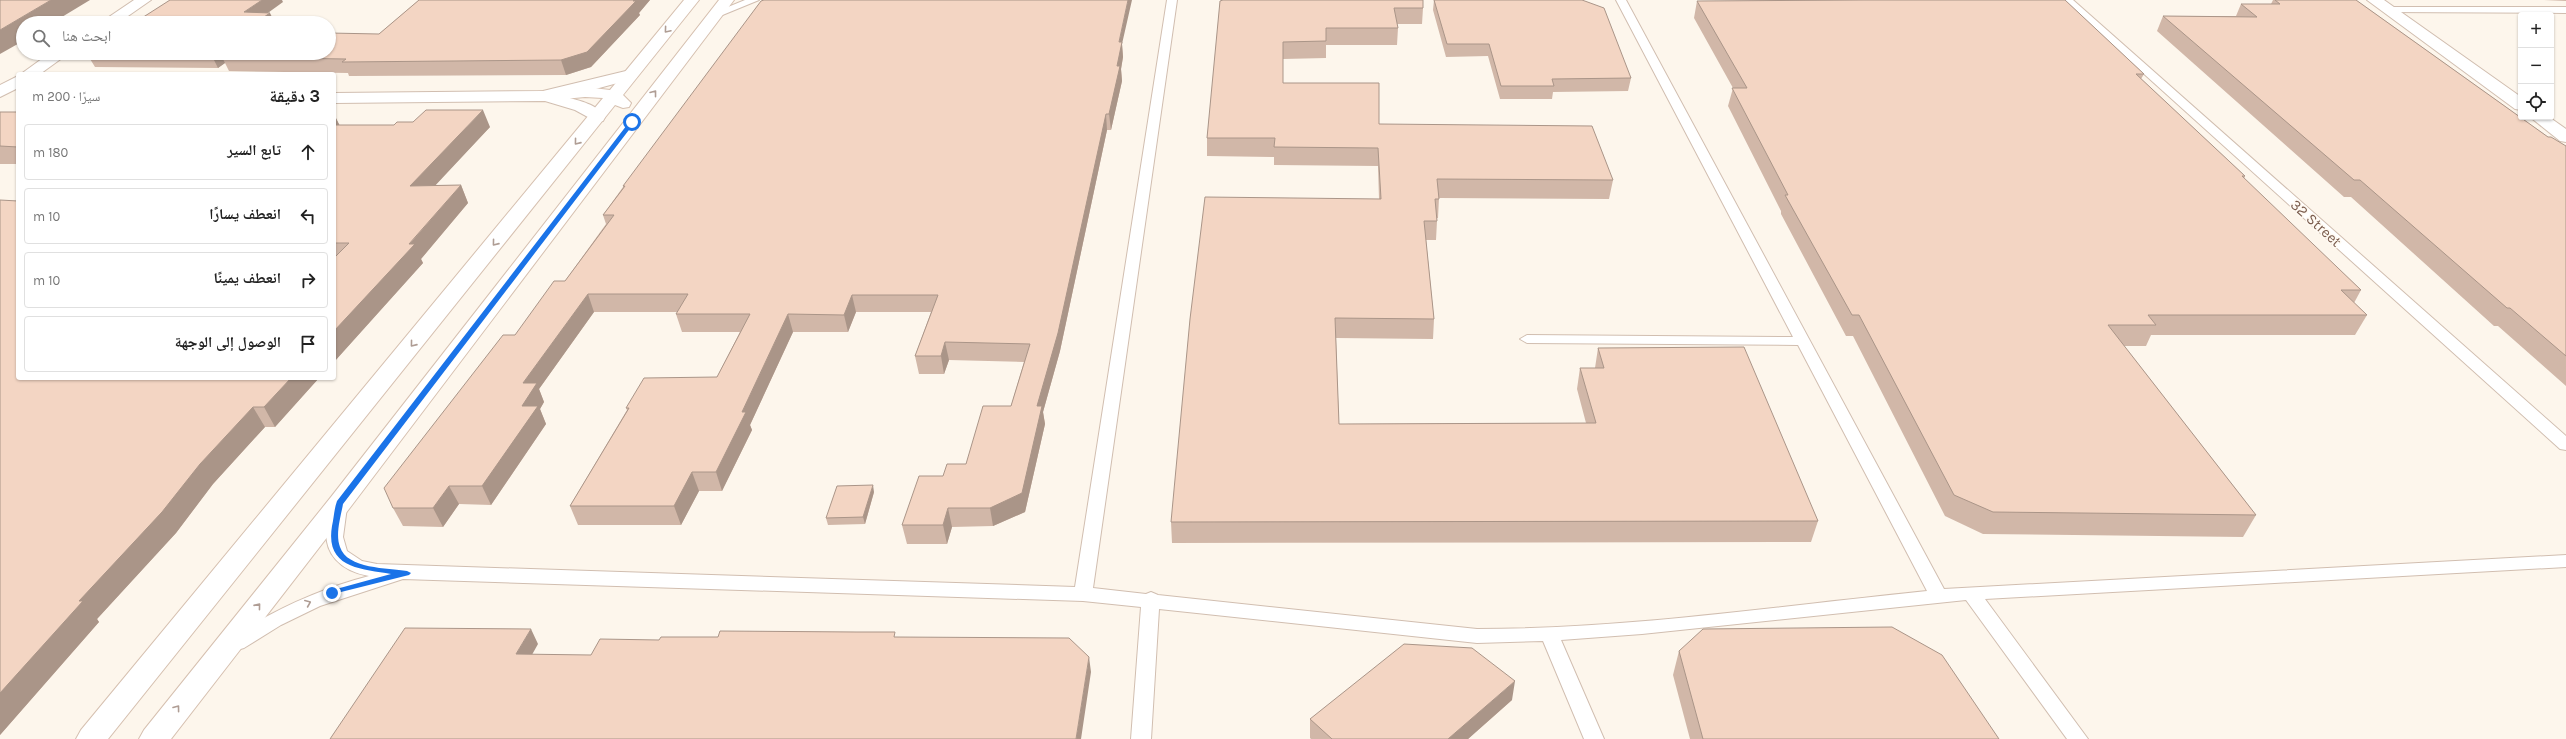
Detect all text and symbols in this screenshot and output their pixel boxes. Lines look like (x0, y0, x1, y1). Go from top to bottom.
map controls (2518, 12, 2554, 120)
button: + (2518, 12, 2554, 48)
search box (16, 16, 336, 60)
one-way arrow (665, 25, 672, 33)
icon: search (30, 27, 52, 49)
text: ابحث هنا (62, 27, 111, 45)
button: − (2518, 48, 2554, 84)
button: locate (2518, 84, 2554, 120)
text: 3 دقيقة (269, 86, 320, 106)
text: سيرًا · 200 m (32, 89, 100, 104)
one-way arrow (650, 91, 657, 98)
route start (623, 113, 641, 131)
one-way arrow (574, 137, 581, 144)
text: تابع السير (227, 141, 281, 159)
icon: ahead (297, 141, 319, 163)
text: 180 m (33, 145, 68, 160)
street label: 32 Street (2287, 195, 2345, 251)
text: انعطف يسارًا (209, 205, 281, 223)
icon: left (297, 205, 319, 227)
text: 10 m (33, 209, 60, 224)
one-way arrow (492, 238, 499, 245)
text: انعطف يمينًا (214, 269, 281, 287)
icon: right (297, 269, 319, 291)
text: 10 m (33, 273, 60, 288)
text: الوصول إلى الوجهة (175, 333, 281, 351)
icon: arrive (297, 333, 319, 355)
one-way arrow (410, 339, 417, 346)
route end (323, 584, 341, 602)
one-way arrow (304, 600, 311, 608)
one-way arrow (253, 603, 260, 610)
one-way arrow (173, 705, 180, 712)

